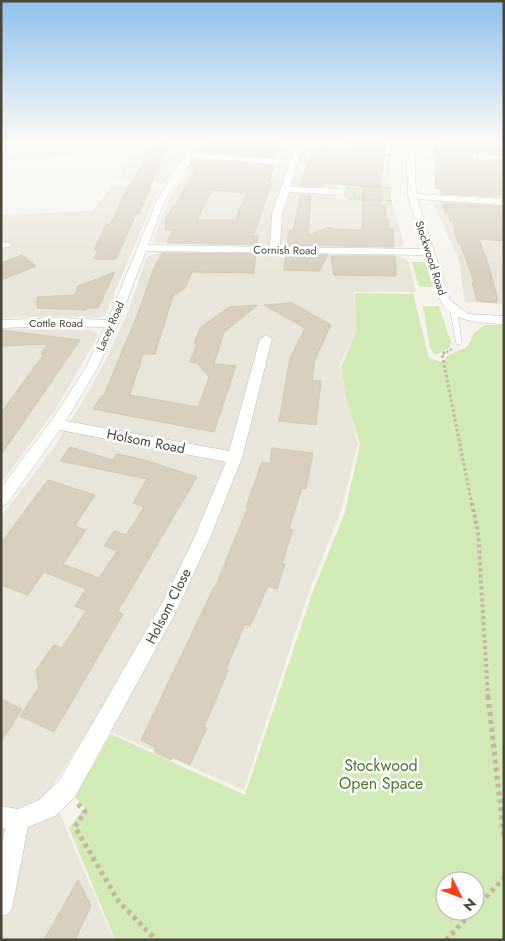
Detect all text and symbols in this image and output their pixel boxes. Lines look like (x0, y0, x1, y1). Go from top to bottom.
street label: Stockwood Road (411, 219, 451, 297)
street label: Cornish Road (253, 241, 317, 259)
street label: Lacey Road (92, 299, 128, 353)
street label: Cottle Road (29, 315, 83, 331)
street label: Holsom Road (105, 424, 187, 458)
street label: Holsom Close (140, 565, 196, 647)
park label: Stockwood Open Space (339, 754, 423, 795)
north arrow (435, 871, 485, 921)
text: N (459, 894, 481, 916)

